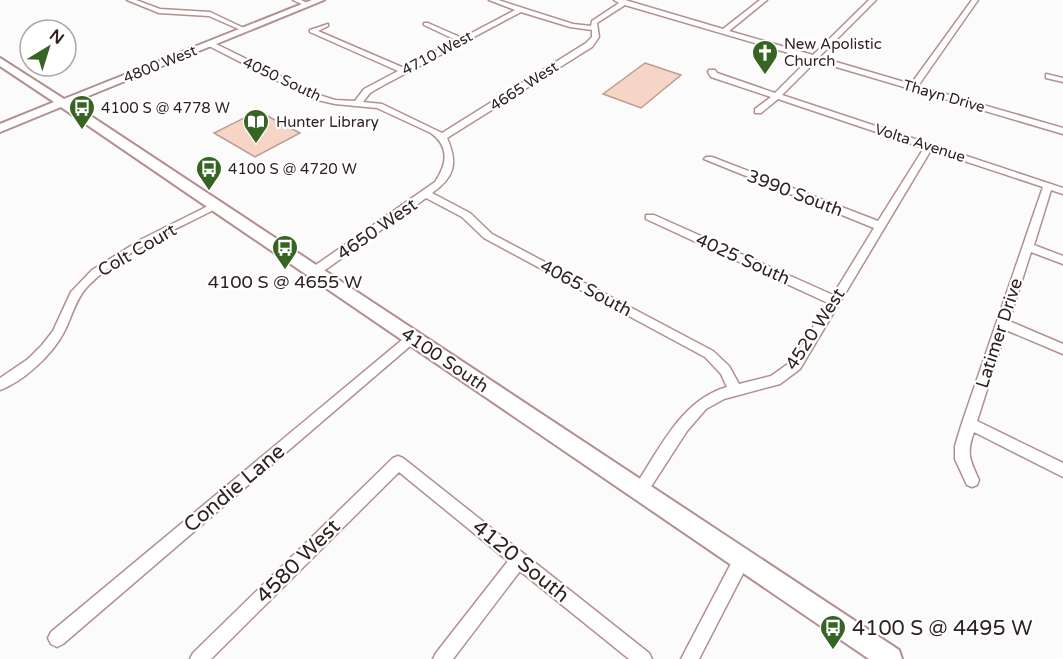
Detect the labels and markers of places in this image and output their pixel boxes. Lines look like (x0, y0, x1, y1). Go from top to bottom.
place label: New Apolistic Church (784, 35, 882, 70)
church icon: New Apolistic Church (750, 38, 780, 76)
bus stop icon: 4100 S @ 4778 W (67, 93, 97, 131)
place label: 4100 S @ 4778 W (101, 99, 230, 117)
library icon: Hunter Library (241, 107, 271, 145)
place label: Hunter Library (276, 113, 379, 131)
bus stop icon: 4100 S @ 4720 W (194, 154, 224, 192)
place label: 4100 S @ 4720 W (228, 160, 357, 178)
bus stop icon: 4100 S @ 4655 W (270, 233, 300, 271)
place label: 4100 S @ 4655 W (208, 271, 362, 293)
bus stop icon: 4100 S @ 4495 W (818, 613, 848, 651)
place label: 4100 S @ 4495 W (852, 616, 1032, 641)

